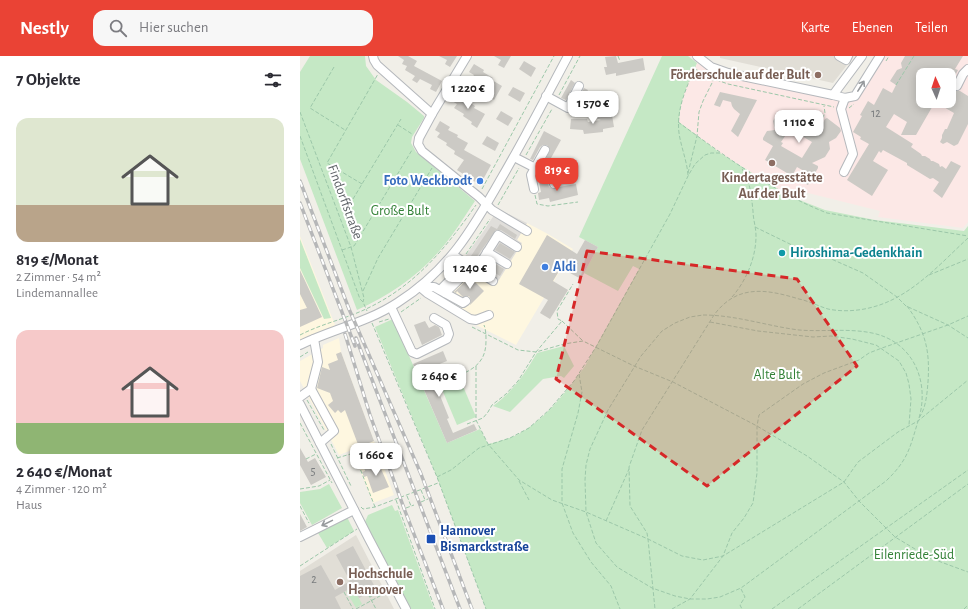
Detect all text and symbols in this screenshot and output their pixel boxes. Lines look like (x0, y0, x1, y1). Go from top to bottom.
search box (93, 10, 373, 46)
icon: search (107, 17, 129, 39)
text: Nestly (20, 19, 69, 38)
text: Hier suchen (139, 20, 209, 35)
text: Karte (801, 21, 830, 35)
text: Ebenen (852, 21, 893, 35)
text: Teilen (915, 21, 948, 35)
place label: Förderschule auf der Bult (670, 68, 810, 82)
north arrow (916, 68, 956, 108)
map controls (916, 68, 956, 108)
icon: filters (262, 69, 284, 91)
marker: Förderschule auf der Bult (813, 70, 823, 80)
text: 7 Objekte (16, 71, 81, 88)
pin: 1 220 € (431, 76, 505, 110)
one-way arrow (858, 80, 866, 92)
text: 1 220 € (451, 82, 485, 95)
pin: 1 570 € (556, 91, 630, 125)
text: 1 570 € (577, 97, 609, 110)
house number: 12 (871, 107, 881, 119)
pin: 1 110 € (762, 110, 836, 144)
text: 1 110 € (784, 116, 814, 129)
icon: home (114, 144, 186, 216)
pin: 819 € (529, 158, 585, 192)
marker: Kindertagesstätte Auf der Bult (767, 158, 777, 168)
street label: Findorffstraße (325, 163, 365, 241)
text: 819 € (544, 164, 570, 177)
place label: Kindertagesstätte Auf der Bult (721, 171, 823, 201)
place label: Foto Weckbrodt (383, 174, 472, 188)
marker: Foto Weckbrodt (475, 176, 485, 186)
park label: Große Bult (371, 204, 430, 218)
place label: Hiroshima-Gedenkhain (790, 246, 922, 260)
marker: Hiroshima-Gedenkhain (777, 248, 787, 258)
text: 819 €/Monat (16, 251, 99, 268)
pin: 1 240 € (433, 256, 507, 290)
place label: Aldi (553, 260, 576, 274)
text: 1 240 € (453, 262, 487, 275)
marker: Aldi (540, 262, 550, 272)
text: 2 Zimmer · 54 m² (16, 271, 101, 284)
text: Lindemannallee (16, 287, 98, 300)
icon: home (114, 356, 186, 428)
pin: 2 640 € (402, 364, 476, 398)
park label: Alte Bult (753, 368, 801, 382)
text: 2 640 € (421, 370, 457, 383)
pin: 1 660 € (339, 443, 413, 477)
text: 1 660 € (359, 449, 393, 462)
text: 2 640 €/Monat (16, 463, 112, 480)
house number: 5 (310, 465, 316, 477)
text: 4 Zimmer · 120 m² (16, 483, 107, 496)
text: Haus (16, 499, 42, 512)
one-way arrow (321, 520, 333, 528)
place label: Hannover Bismarckstraße (440, 524, 529, 554)
marker: Hannover Bismarckstraße (425, 533, 437, 545)
park label: Eilenriede-Süd (874, 548, 954, 562)
place label: Hochschule Hannover (348, 567, 413, 597)
house number: 2 (311, 573, 317, 585)
marker: Hochschule Hannover (335, 577, 345, 587)

